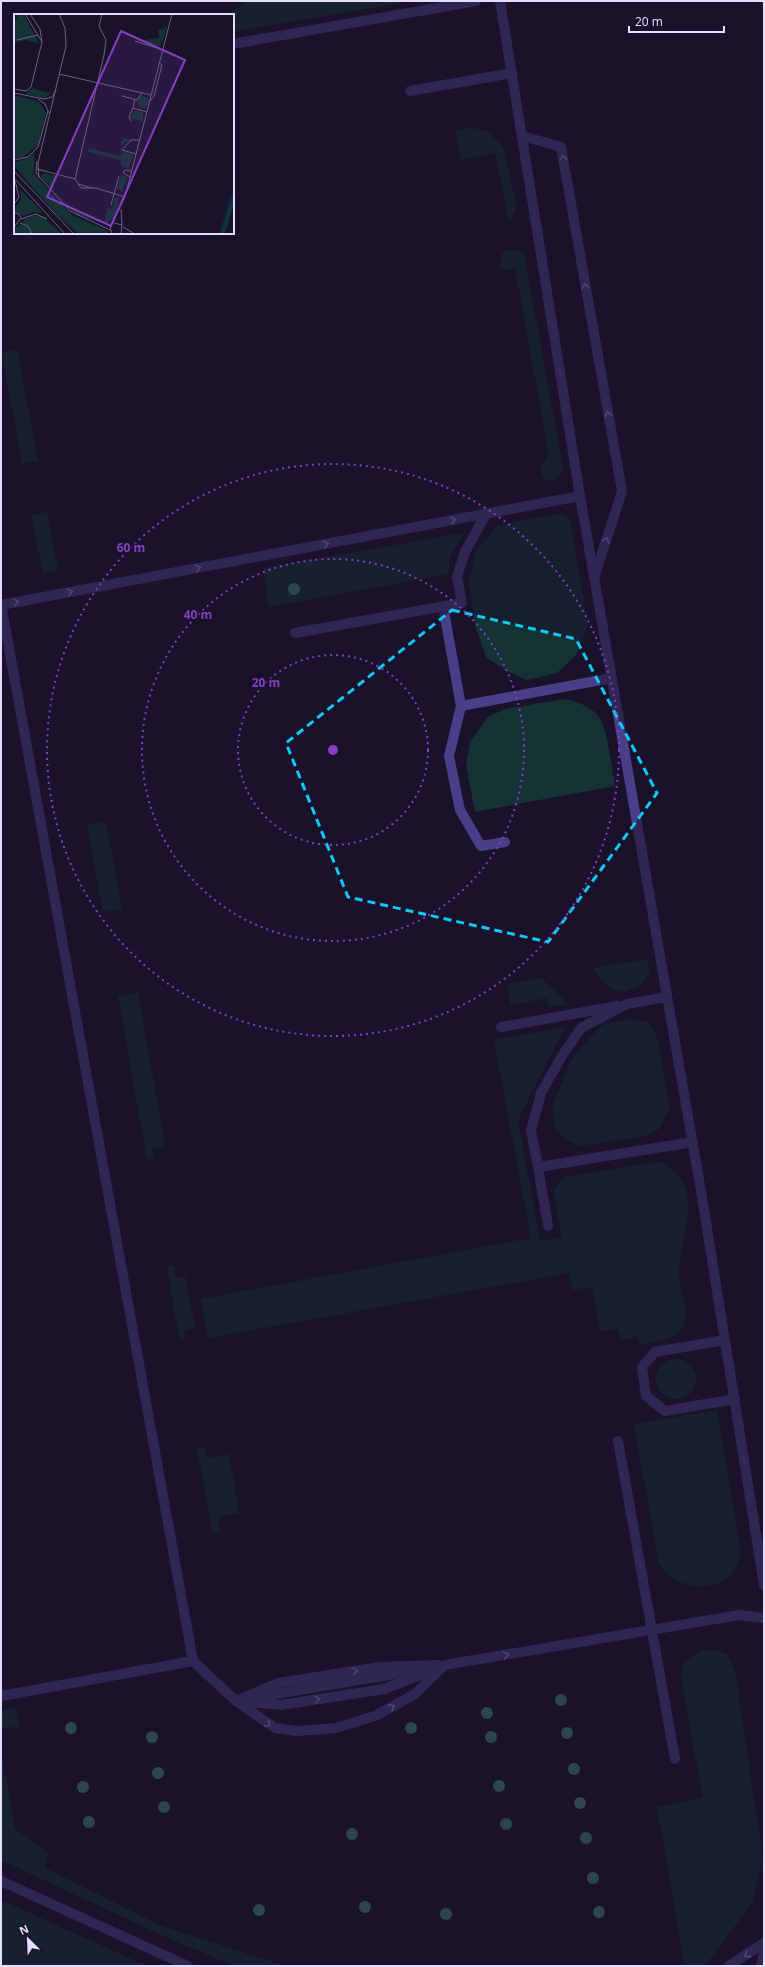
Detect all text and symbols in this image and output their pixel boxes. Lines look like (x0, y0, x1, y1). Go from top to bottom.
scale bar (629, 8, 724, 34)
text: 20 m (635, 13, 663, 30)
inset map (14, 14, 234, 234)
one-way arrow (559, 154, 568, 161)
one-way arrow (582, 282, 590, 289)
one-way arrow (604, 410, 613, 417)
one-way arrow (450, 516, 457, 524)
one-way arrow (601, 537, 610, 544)
text: 60 m (117, 539, 145, 556)
one-way arrow (323, 540, 329, 549)
one-way arrow (195, 564, 201, 573)
one-way arrow (67, 588, 73, 597)
one-way arrow (13, 598, 20, 607)
text: 40 m (184, 606, 212, 623)
text: 20 m (252, 674, 280, 691)
centre of rings (326, 743, 340, 757)
one-way arrow (503, 1651, 510, 1660)
one-way arrow (352, 1667, 358, 1676)
one-way arrow (314, 1695, 320, 1704)
one-way arrow (388, 1704, 395, 1711)
one-way arrow (264, 1719, 271, 1726)
north arrow (8, 1919, 48, 1959)
text: N (17, 1921, 31, 1938)
one-way arrow (744, 1950, 751, 1957)

